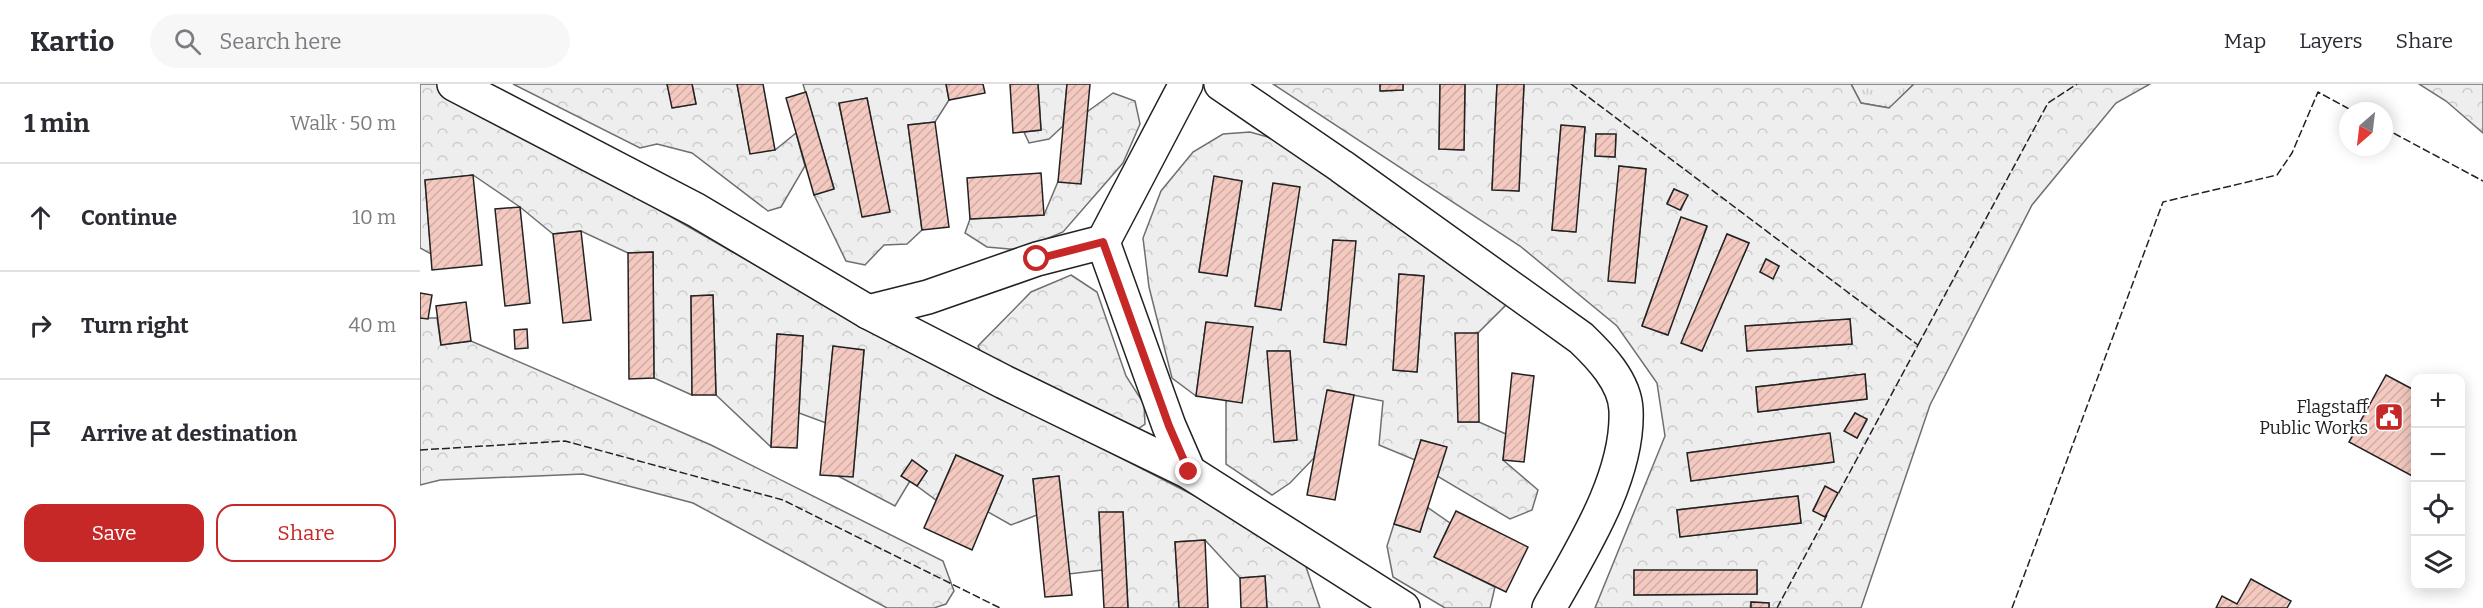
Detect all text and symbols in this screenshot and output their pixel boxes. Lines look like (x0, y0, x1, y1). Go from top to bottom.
search box (150, 14, 570, 68)
text: Kartio (30, 25, 114, 58)
icon: search (171, 25, 204, 58)
text: Search here (219, 28, 341, 55)
text: Map (2224, 28, 2266, 54)
text: Layers (2299, 28, 2363, 54)
text: Share (2396, 28, 2453, 54)
north arrow (2339, 102, 2393, 156)
text: 1 min (24, 108, 90, 139)
text: Walk · 50 m (290, 111, 396, 135)
icon: ahead (24, 201, 57, 234)
text: Continue (81, 204, 177, 231)
text: 10 m (352, 205, 396, 229)
route start (1023, 245, 1049, 271)
icon: right (24, 309, 57, 342)
text: Turn right (81, 312, 189, 339)
text: 40 m (348, 313, 396, 337)
map controls (2411, 374, 2465, 590)
button: + (2411, 374, 2465, 428)
place label: Flagstaff Public Works (2259, 396, 2370, 439)
public building icon: Flagstaff Public Works (2373, 401, 2405, 433)
icon: arrive (24, 417, 57, 450)
text: Arrive at destination (81, 420, 297, 447)
button: − (2411, 428, 2465, 482)
route end (1175, 458, 1201, 484)
button: locate (2411, 482, 2465, 536)
button: Save (24, 504, 204, 562)
button: Share (216, 504, 396, 562)
button: layers (2411, 536, 2465, 590)

